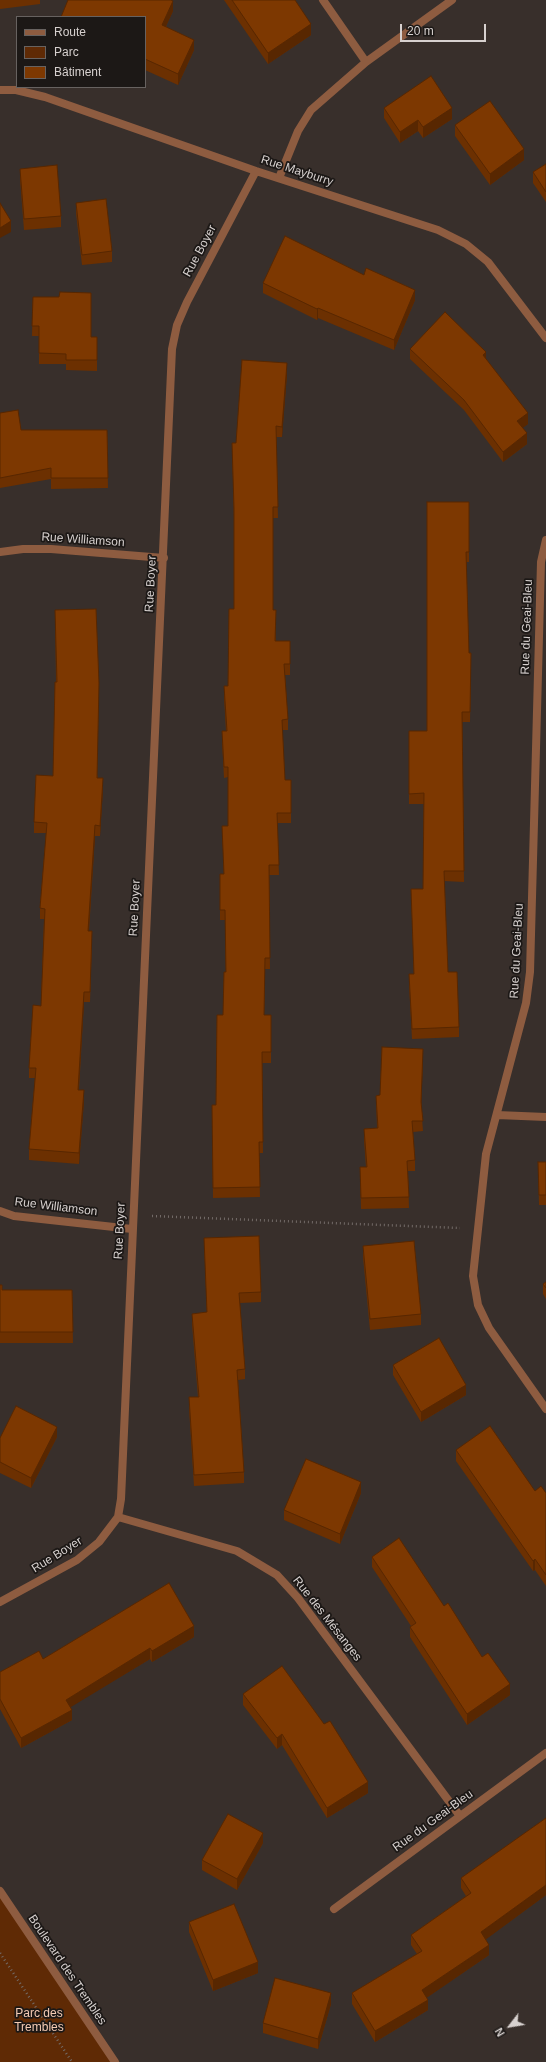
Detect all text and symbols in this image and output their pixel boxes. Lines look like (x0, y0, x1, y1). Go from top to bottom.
legend (16, 16, 146, 88)
scale bar (402, 16, 488, 42)
text: 20 m (407, 24, 434, 38)
text: Route (54, 25, 86, 39)
text: Parc (54, 45, 79, 59)
text: Bâtiment (54, 65, 101, 79)
street label: Rue Mayburry (259, 153, 335, 189)
street label: Rue Boyer (180, 223, 220, 279)
street label: Rue Williamson (41, 530, 125, 550)
street label: Rue Boyer (142, 555, 160, 613)
street label: Rue du Geai-Bleu (518, 579, 536, 675)
street label: Rue Boyer (126, 879, 144, 937)
street label: Rue du Geai-Bleu (507, 903, 527, 999)
street label: Rue Williamson (14, 1195, 98, 1219)
street label: Rue Boyer (111, 1202, 129, 1260)
street label: Rue Boyer (29, 1534, 85, 1576)
street label: Rue des Mésanges (289, 1574, 365, 1664)
street label: Rue du Geai-Bleu (390, 1787, 476, 1855)
street label: Boulevard des Trembles (25, 1912, 109, 2028)
north arrow (490, 2006, 530, 2046)
park label: Parc des Trembles (14, 2007, 64, 2035)
text: N (493, 2026, 507, 2039)

